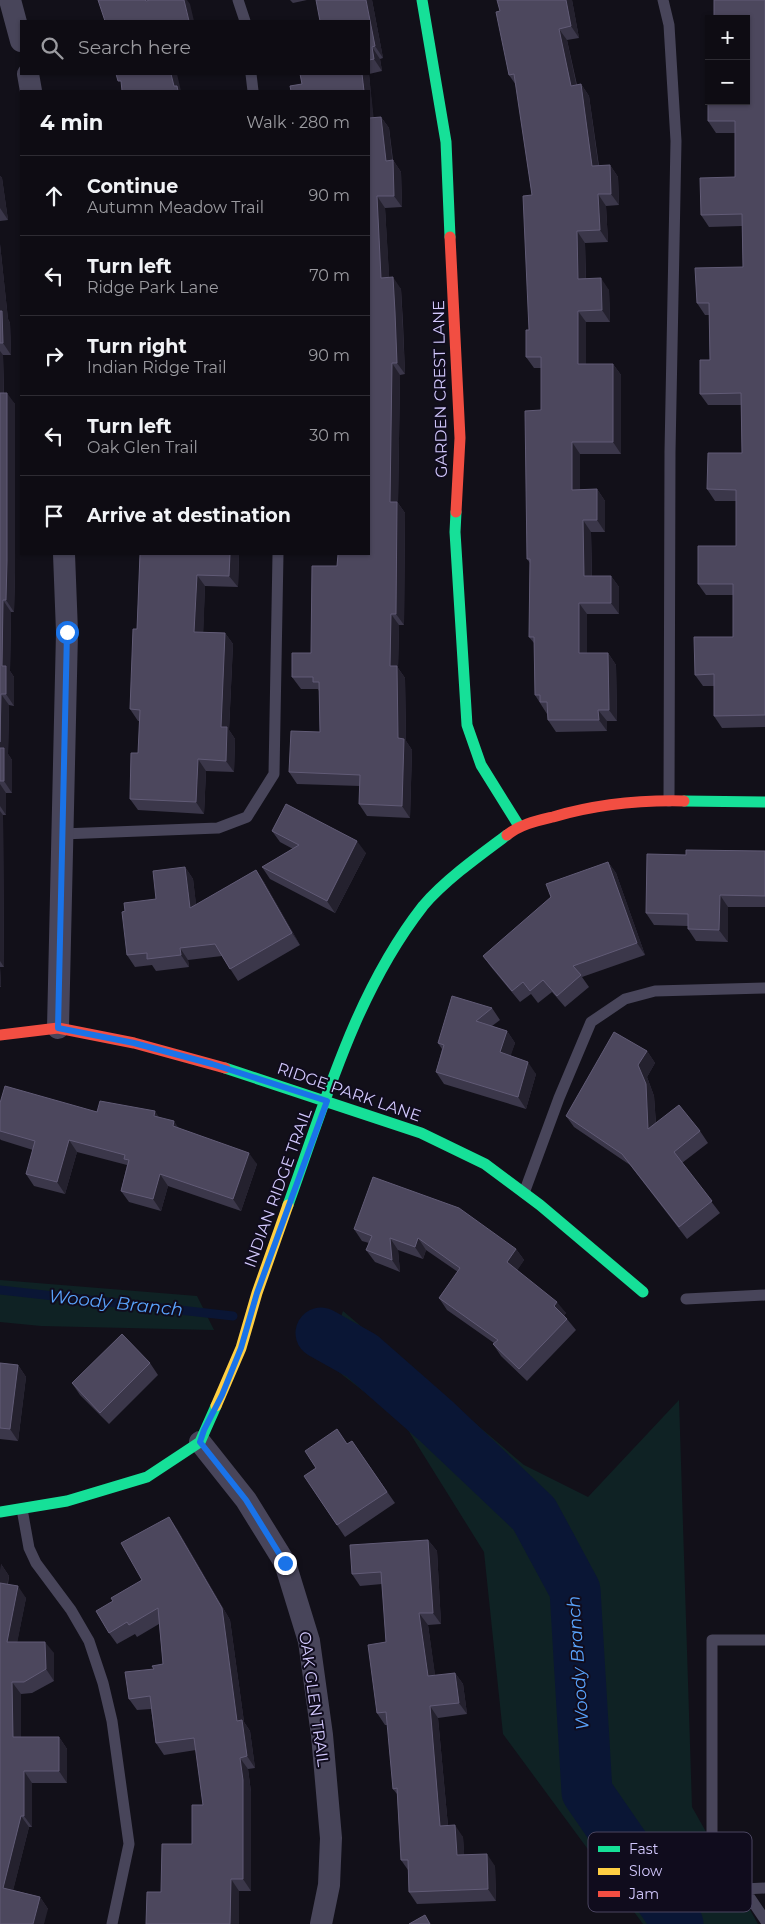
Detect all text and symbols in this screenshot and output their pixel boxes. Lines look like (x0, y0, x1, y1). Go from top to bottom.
map controls (705, 15, 750, 105)
button: + (705, 15, 750, 60)
search box (20, 20, 370, 75)
icon: search (38, 34, 66, 62)
text: Search here (78, 36, 191, 59)
button: − (705, 60, 750, 105)
text: 4 min (40, 110, 103, 135)
text: Walk · 280 m (246, 113, 350, 132)
text: Continue (87, 175, 178, 198)
icon: ahead (40, 182, 68, 210)
text: 90 m (308, 186, 350, 205)
text: Autumn Meadow Trail (87, 198, 264, 217)
text: Turn left (87, 255, 172, 278)
icon: left (40, 262, 68, 290)
text: 70 m (309, 266, 350, 285)
text: Ridge Park Lane (87, 278, 219, 297)
street label: GARDEN CREST LANE (429, 300, 451, 478)
text: Turn right (87, 335, 187, 358)
icon: right (40, 342, 68, 370)
text: 90 m (308, 346, 350, 365)
text: Indian Ridge Trail (87, 358, 227, 377)
text: Turn left (87, 415, 172, 438)
icon: left (40, 422, 68, 450)
text: 30 m (309, 426, 350, 445)
text: Oak Glen Trail (87, 438, 198, 457)
icon: arrive (40, 502, 68, 530)
text: Arrive at destination (87, 504, 291, 527)
route start (56, 621, 79, 644)
street label: RIDGE PARK LANE (275, 1058, 423, 1126)
street label: INDIAN RIDGE TRAIL (240, 1105, 316, 1270)
water label: Woody Branch (48, 1285, 184, 1321)
route end (274, 1552, 297, 1575)
water label: Woody Branch (562, 1595, 594, 1731)
street label: OAK GLEN TRAIL (295, 1630, 333, 1768)
legend (588, 1832, 752, 1912)
text: Fast (629, 1840, 659, 1858)
text: Slow (629, 1862, 663, 1880)
text: Jam (628, 1885, 659, 1903)

